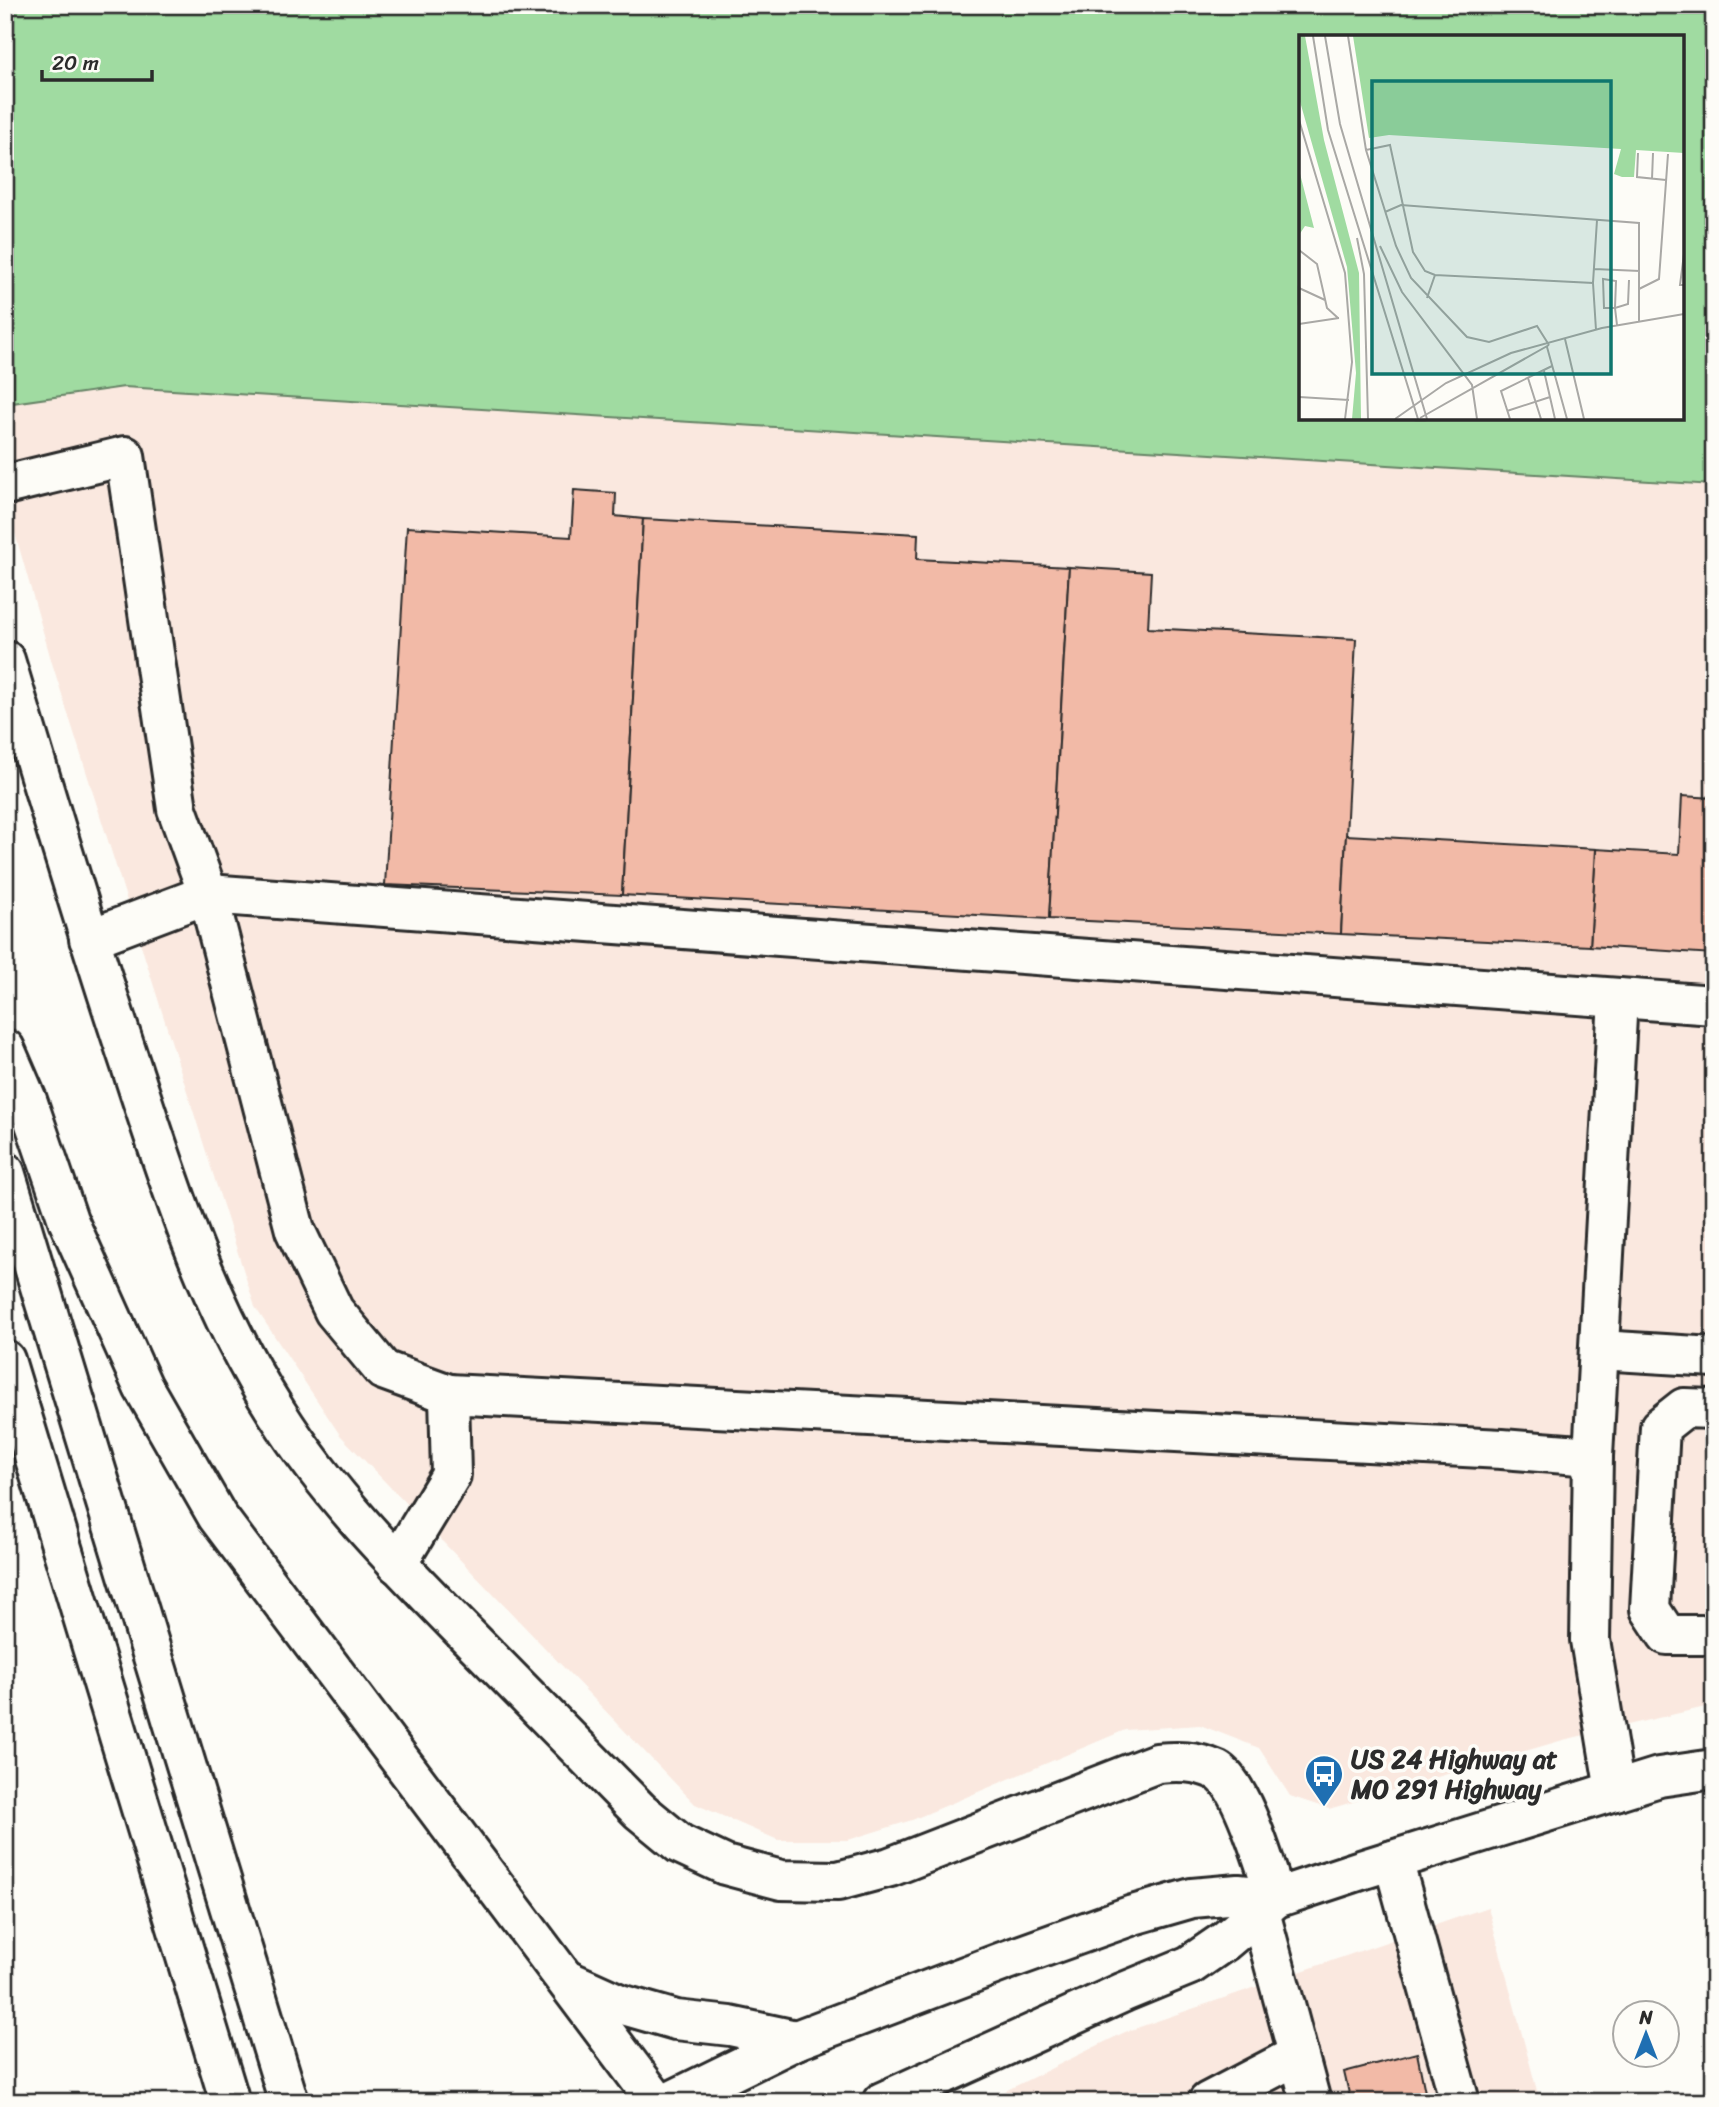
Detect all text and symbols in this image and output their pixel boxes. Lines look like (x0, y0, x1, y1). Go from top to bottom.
inset map (1299, 35, 1684, 420)
scale bar (42, 38, 152, 82)
text: 20 m (52, 44, 99, 82)
place label: US 24 Highway at MO 291 Highway (1350, 1736, 1558, 1812)
bus stop icon: US 24 Highway at MO 291 Highway (1303, 1753, 1345, 1808)
north arrow (1610, 1998, 1680, 2068)
text: N (1638, 2001, 1653, 2034)

